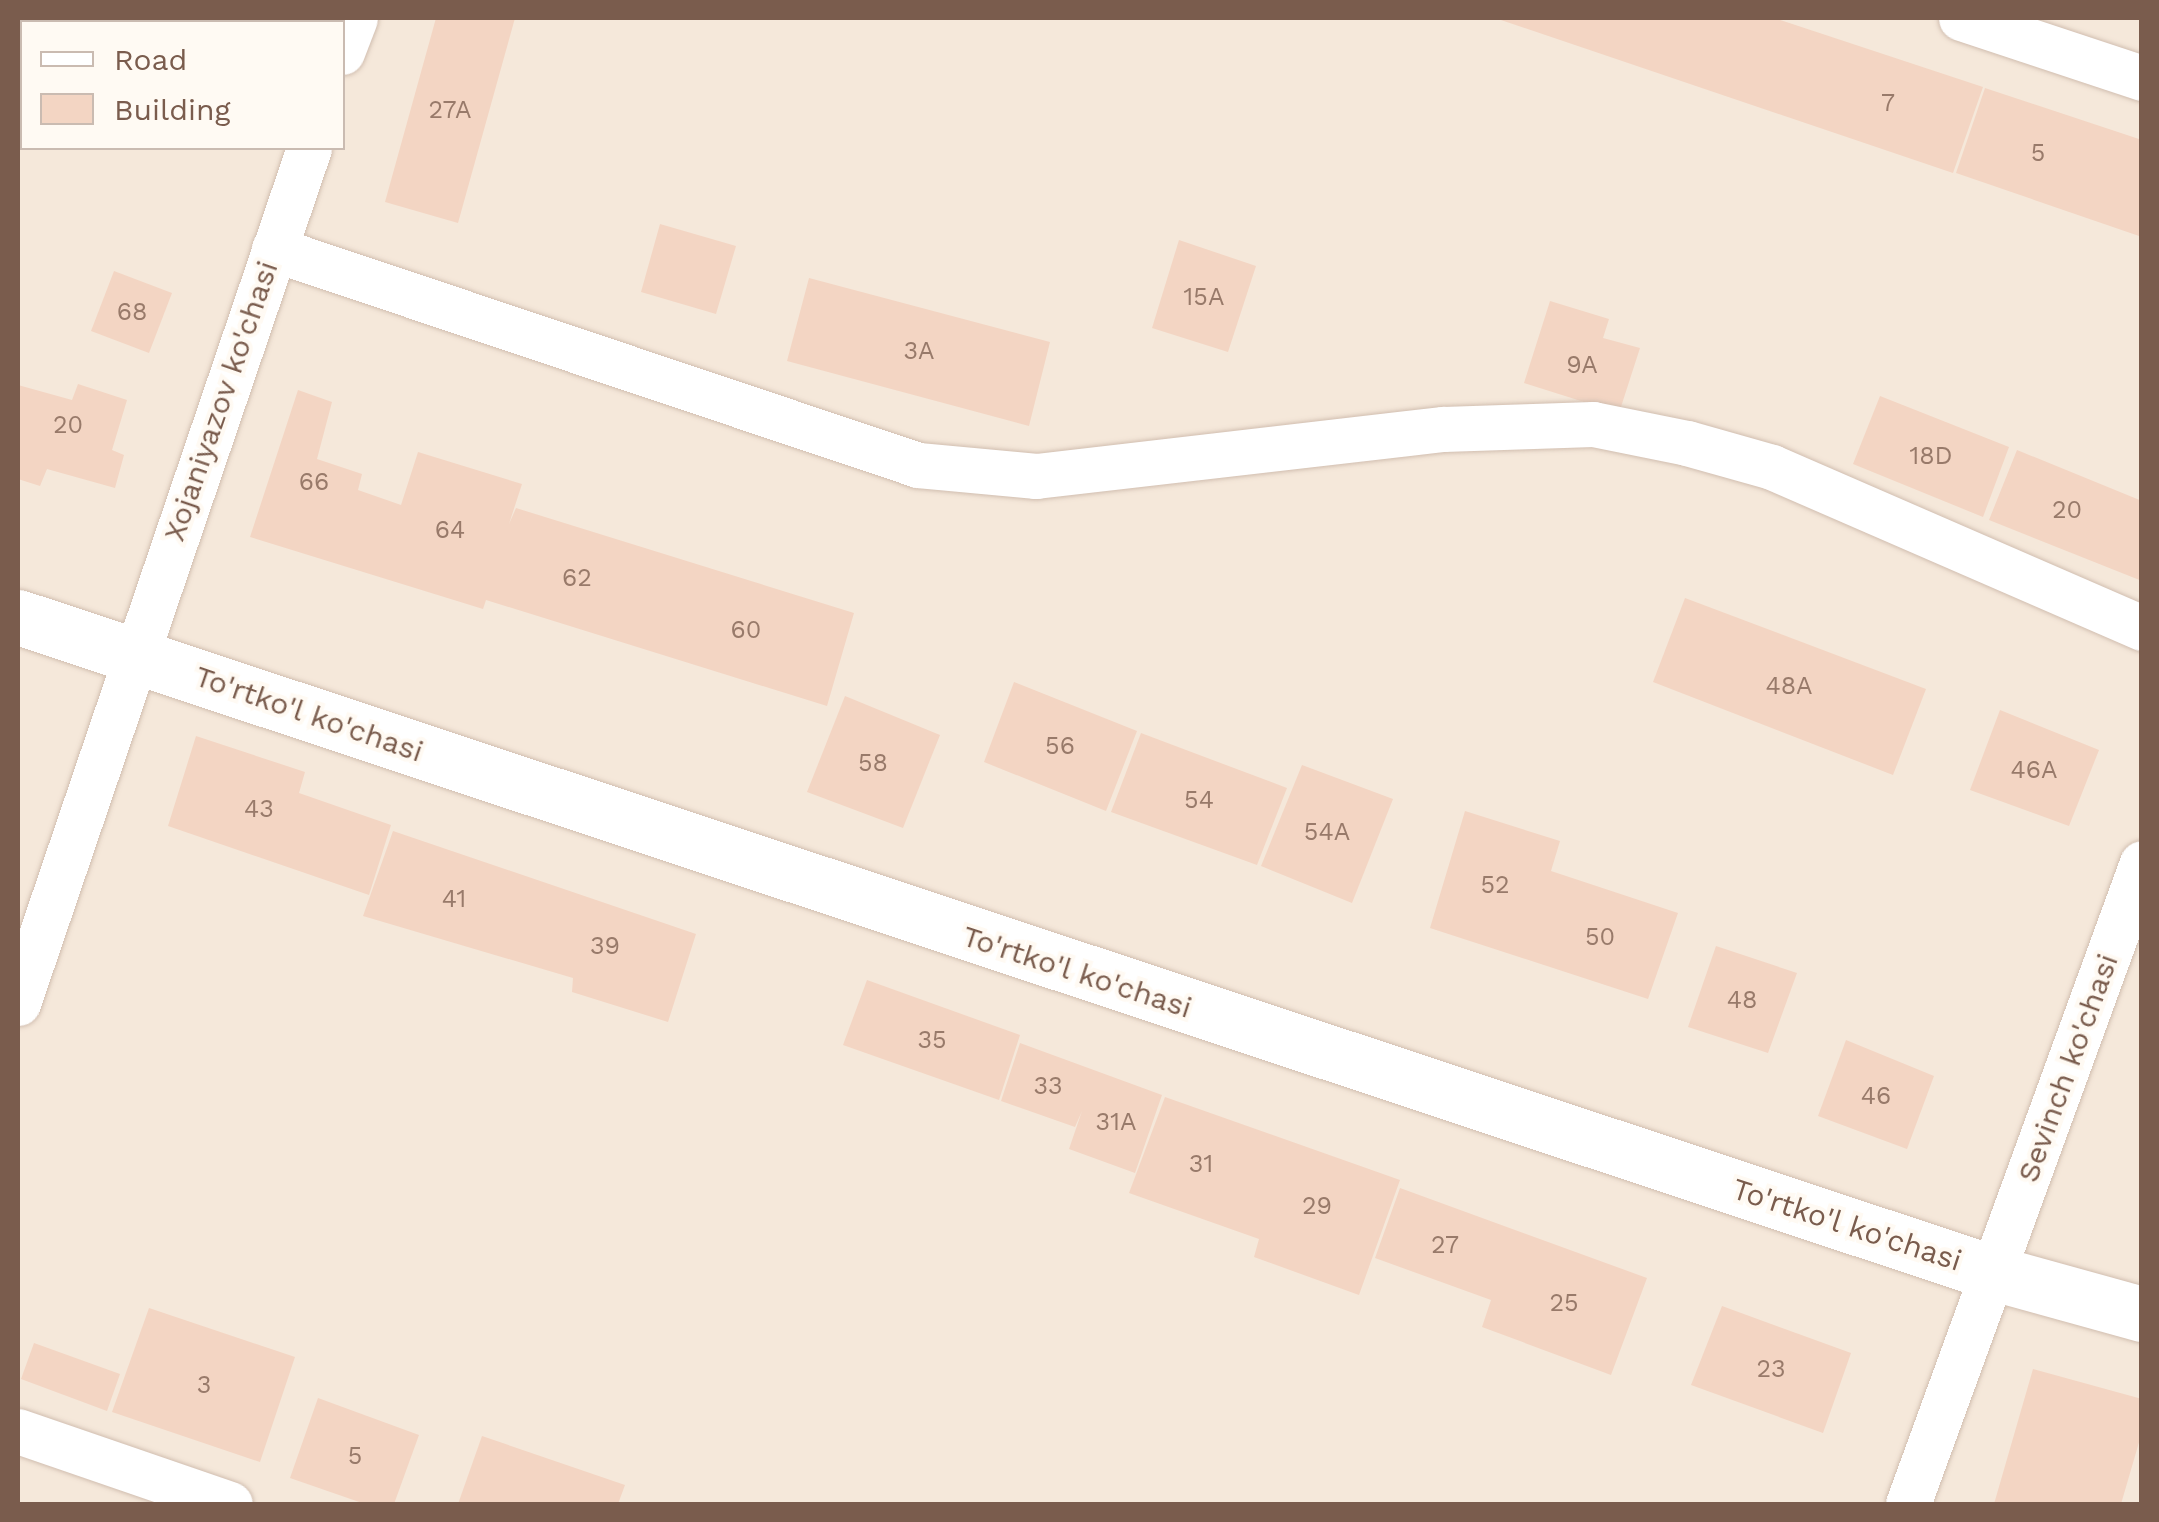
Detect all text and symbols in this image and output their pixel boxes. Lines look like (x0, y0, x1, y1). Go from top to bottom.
legend (20, 20, 345, 150)
text: Road (114, 42, 187, 77)
house number: 7 (1881, 88, 1895, 118)
text: Building (114, 92, 231, 127)
house number: 27A (428, 95, 472, 125)
house number: 5 (2031, 138, 2045, 168)
street label: Xojaniyazov ko'chasi (156, 256, 286, 546)
house number: 15A (1184, 282, 1224, 312)
house number: 68 (117, 297, 147, 327)
house number: 3A (903, 336, 935, 366)
house number: 9A (1566, 350, 1598, 380)
house number: 20 (53, 410, 83, 440)
house number: 18D (1909, 441, 1953, 471)
house number: 66 (299, 467, 329, 497)
house number: 20 (2052, 495, 2082, 525)
house number: 64 (435, 515, 465, 545)
house number: 62 (562, 563, 592, 593)
house number: 60 (731, 615, 761, 645)
street label: To'rtko'l ko'chasi (190, 658, 428, 770)
house number: 48A (1765, 671, 1813, 701)
house number: 56 (1045, 731, 1075, 761)
house number: 58 (858, 748, 888, 778)
house number: 46A (2011, 755, 2057, 785)
house number: 54 (1184, 785, 1214, 815)
house number: 43 (244, 794, 274, 824)
house number: 54A (1304, 817, 1350, 847)
house number: 52 (1480, 870, 1510, 900)
house number: 41 (442, 884, 466, 914)
street label: To'rtko'l ko'chasi (957, 918, 1197, 1026)
house number: 50 (1585, 922, 1615, 952)
house number: 39 (590, 931, 620, 961)
street label: Sevinch ko'chasi (2010, 949, 2126, 1187)
house number: 48 (1727, 985, 1757, 1015)
house number: 35 (917, 1025, 947, 1055)
house number: 33 (1033, 1071, 1063, 1101)
house number: 46 (1861, 1081, 1891, 1111)
house number: 31A (1096, 1107, 1136, 1137)
house number: 31 (1189, 1149, 1213, 1179)
street label: To'rtko'l ko'chasi (1727, 1171, 1967, 1279)
house number: 29 (1302, 1191, 1332, 1221)
house number: 27 (1431, 1230, 1459, 1260)
house number: 25 (1549, 1288, 1579, 1318)
house number: 23 (1756, 1354, 1786, 1384)
house number: 3 (197, 1370, 211, 1400)
house number: 5 (348, 1441, 362, 1471)

